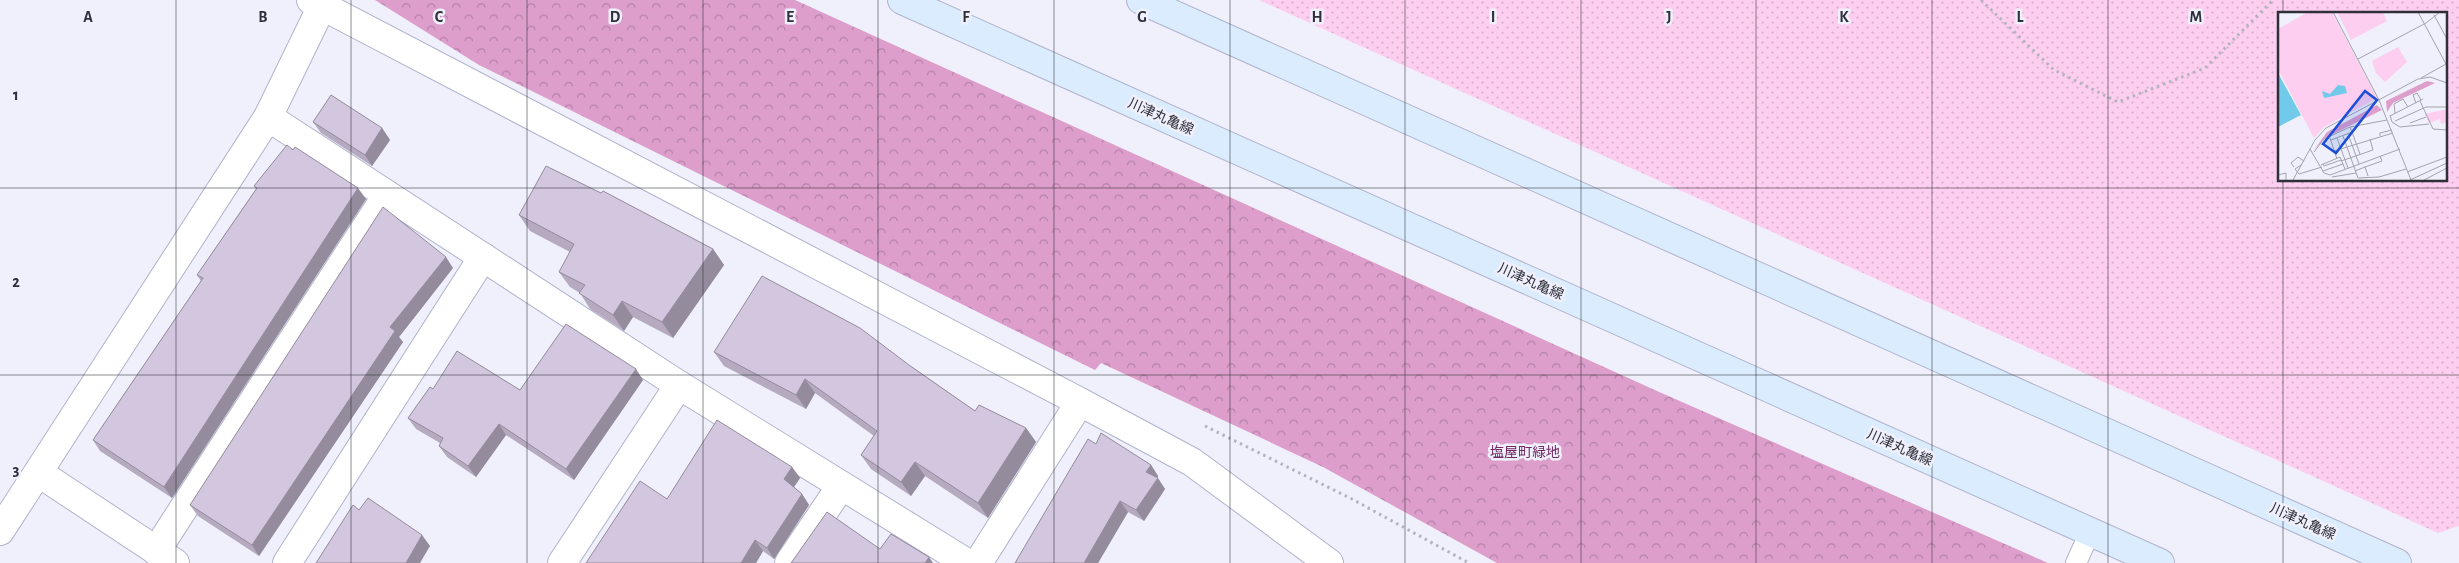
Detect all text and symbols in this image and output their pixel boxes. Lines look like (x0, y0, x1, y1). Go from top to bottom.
text: A (83, 9, 93, 25)
text: B (258, 9, 268, 25)
text: C (435, 9, 444, 25)
text: D (610, 9, 621, 25)
text: E (786, 9, 794, 25)
text: F (962, 9, 970, 25)
text: G (1137, 9, 1147, 25)
text: H (1311, 9, 1323, 25)
text: I (1491, 9, 1495, 25)
text: J (1666, 9, 1672, 25)
text: K (1839, 9, 1849, 25)
text: L (2017, 9, 2024, 25)
text: M (2190, 9, 2202, 25)
inset map (2278, 12, 2446, 181)
text: 1 (13, 87, 19, 103)
street label: 川津丸亀線 (1126, 95, 1196, 138)
street label: 川津丸亀線 (1496, 260, 1566, 303)
text: 2 (12, 274, 20, 290)
street label: 川津丸亀線 (1865, 426, 1935, 469)
park label: 塩屋町緑地 (1490, 444, 1560, 460)
text: 3 (13, 462, 20, 478)
street label: 川津丸亀線 (2268, 500, 2338, 543)

